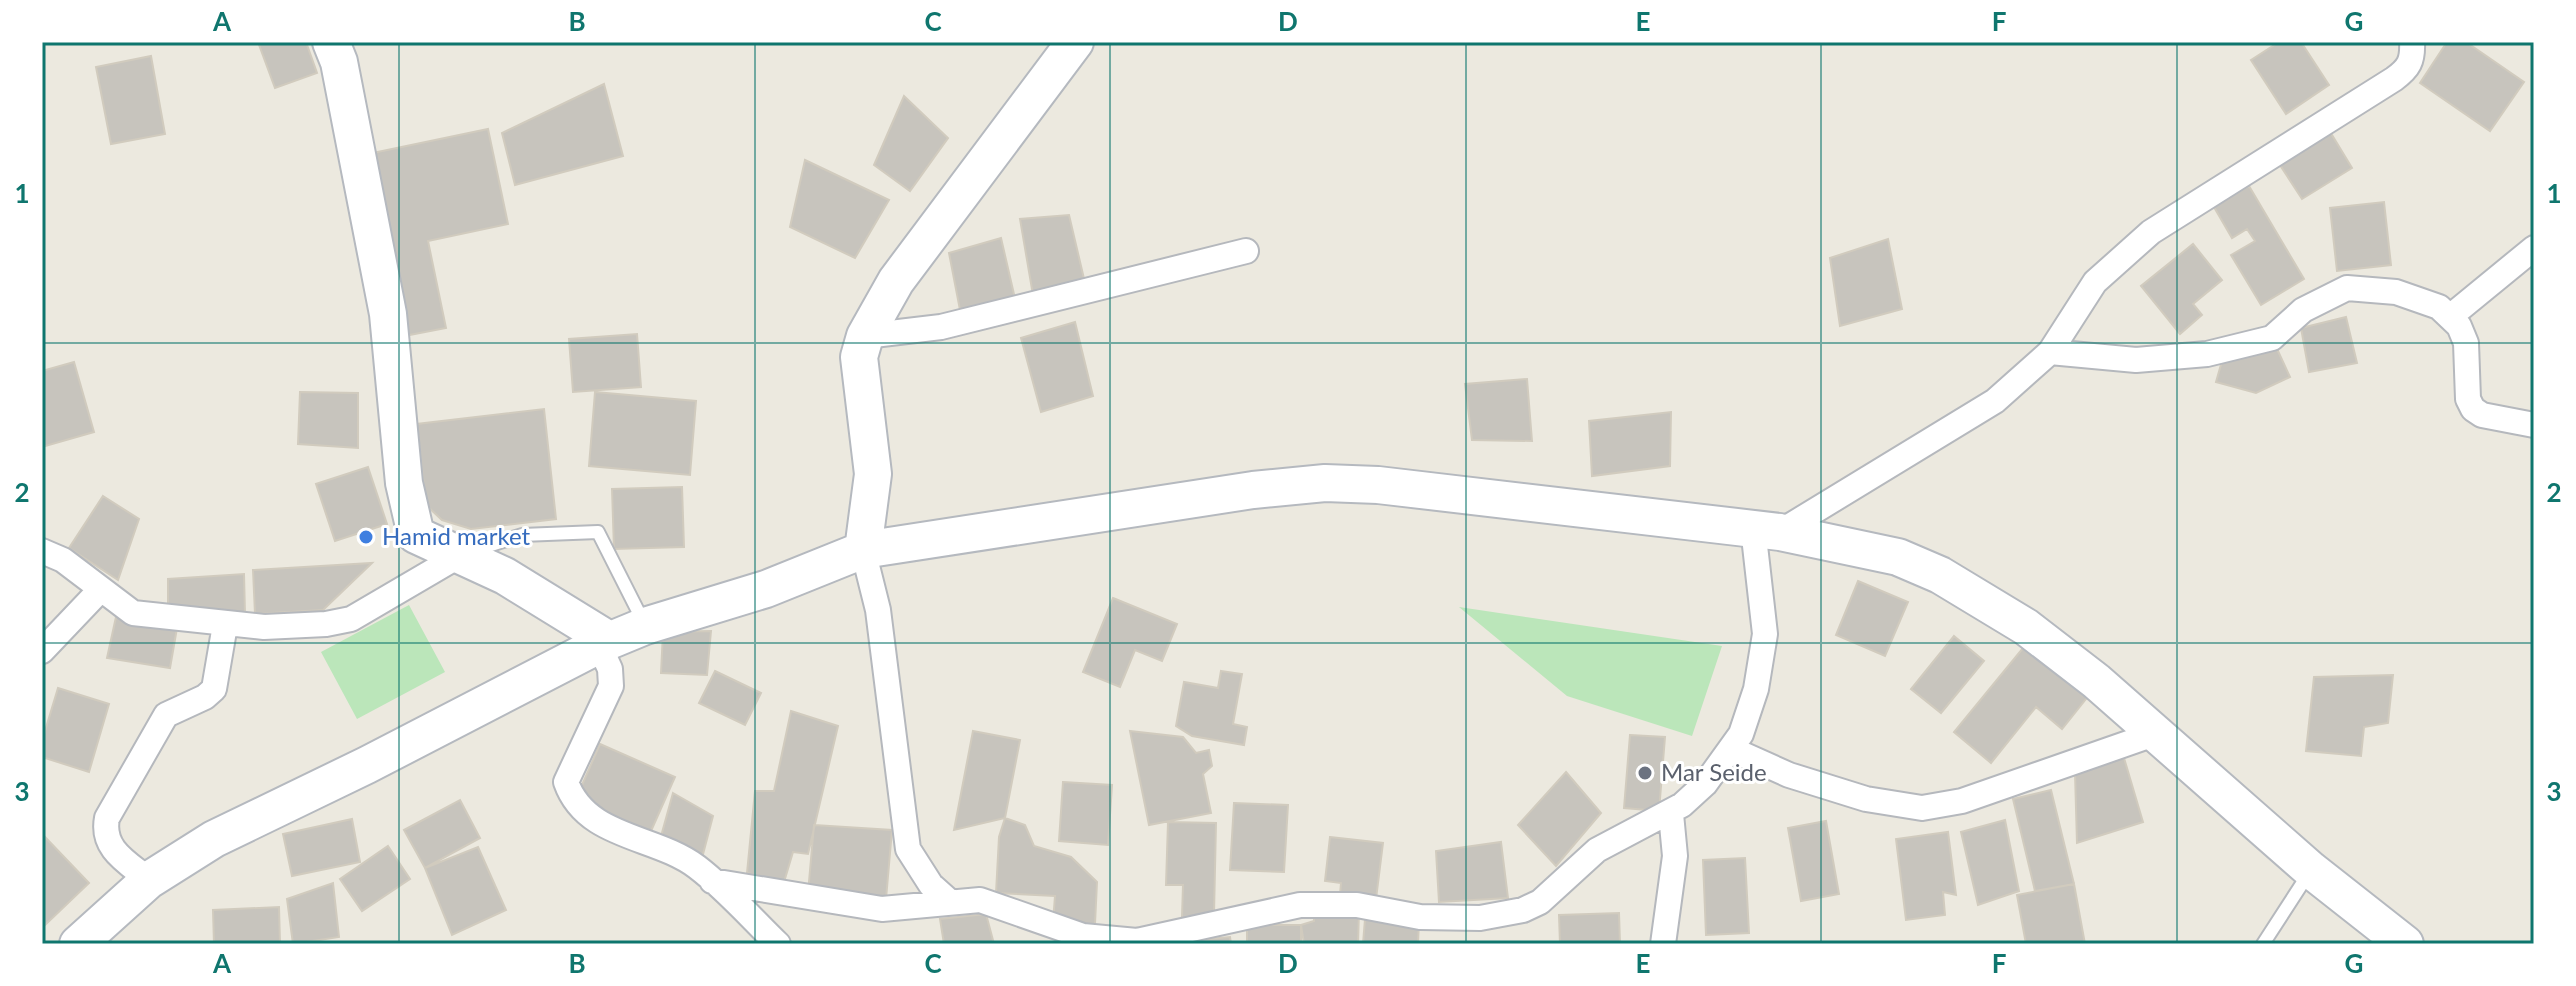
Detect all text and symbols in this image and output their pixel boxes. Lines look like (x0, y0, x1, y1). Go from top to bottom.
text: A (212, 5, 232, 37)
text: B (568, 5, 586, 37)
text: C (924, 5, 942, 37)
text: D (1278, 5, 1298, 37)
text: E (1636, 5, 1650, 37)
text: F (1992, 5, 2006, 37)
text: G (2345, 5, 2363, 37)
text: 1 (14, 177, 30, 209)
text: 1 (2546, 177, 2562, 209)
text: 2 (14, 476, 30, 508)
text: 2 (2546, 476, 2562, 508)
place label: Hamid market (382, 521, 530, 550)
marker: Hamid market (357, 528, 375, 546)
place label: Mar Seide (1661, 757, 1767, 786)
marker: Mar Seide (1636, 764, 1654, 782)
text: 3 (14, 775, 30, 807)
text: 3 (2546, 775, 2562, 807)
text: A (212, 947, 232, 979)
text: B (568, 947, 586, 979)
text: C (924, 947, 942, 979)
text: D (1278, 947, 1298, 979)
text: E (1636, 947, 1650, 979)
text: F (1992, 947, 2006, 979)
text: G (2345, 947, 2363, 979)

